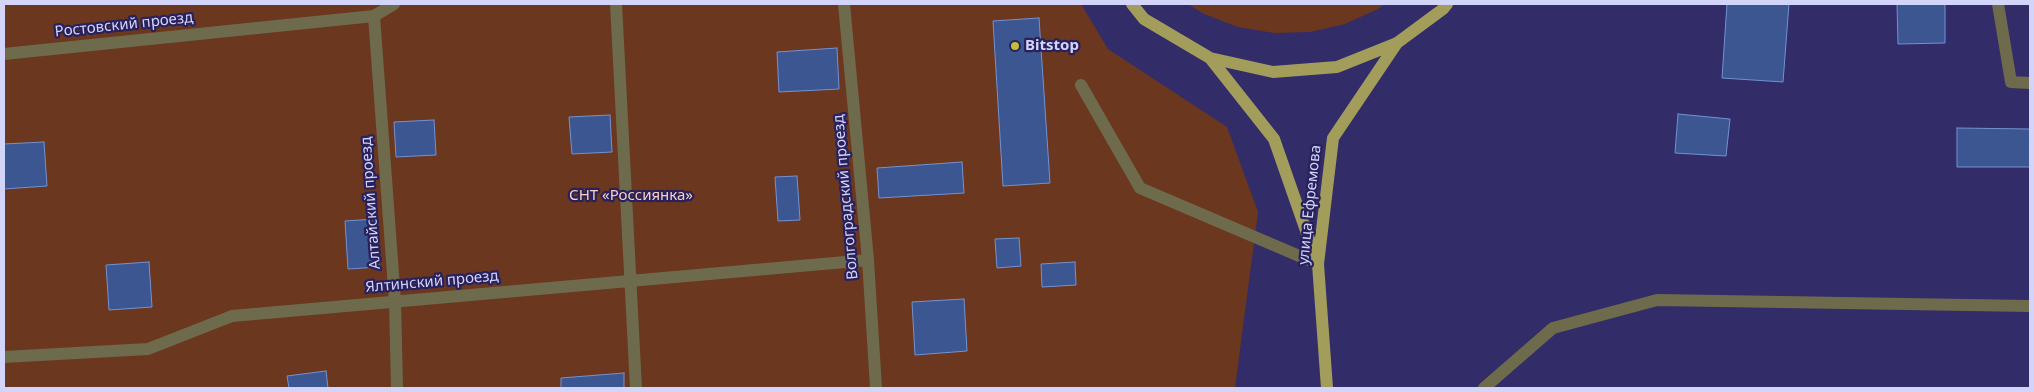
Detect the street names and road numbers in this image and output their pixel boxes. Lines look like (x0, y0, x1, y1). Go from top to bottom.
street label: Ростовский проезд (54, 9, 194, 41)
street label: Волгоградский проезд (830, 114, 862, 280)
street label: Алтайский проезд (357, 136, 385, 270)
street label: улица Ефремова (1295, 144, 1325, 266)
street label: Ялтинский проезд (365, 267, 499, 297)

